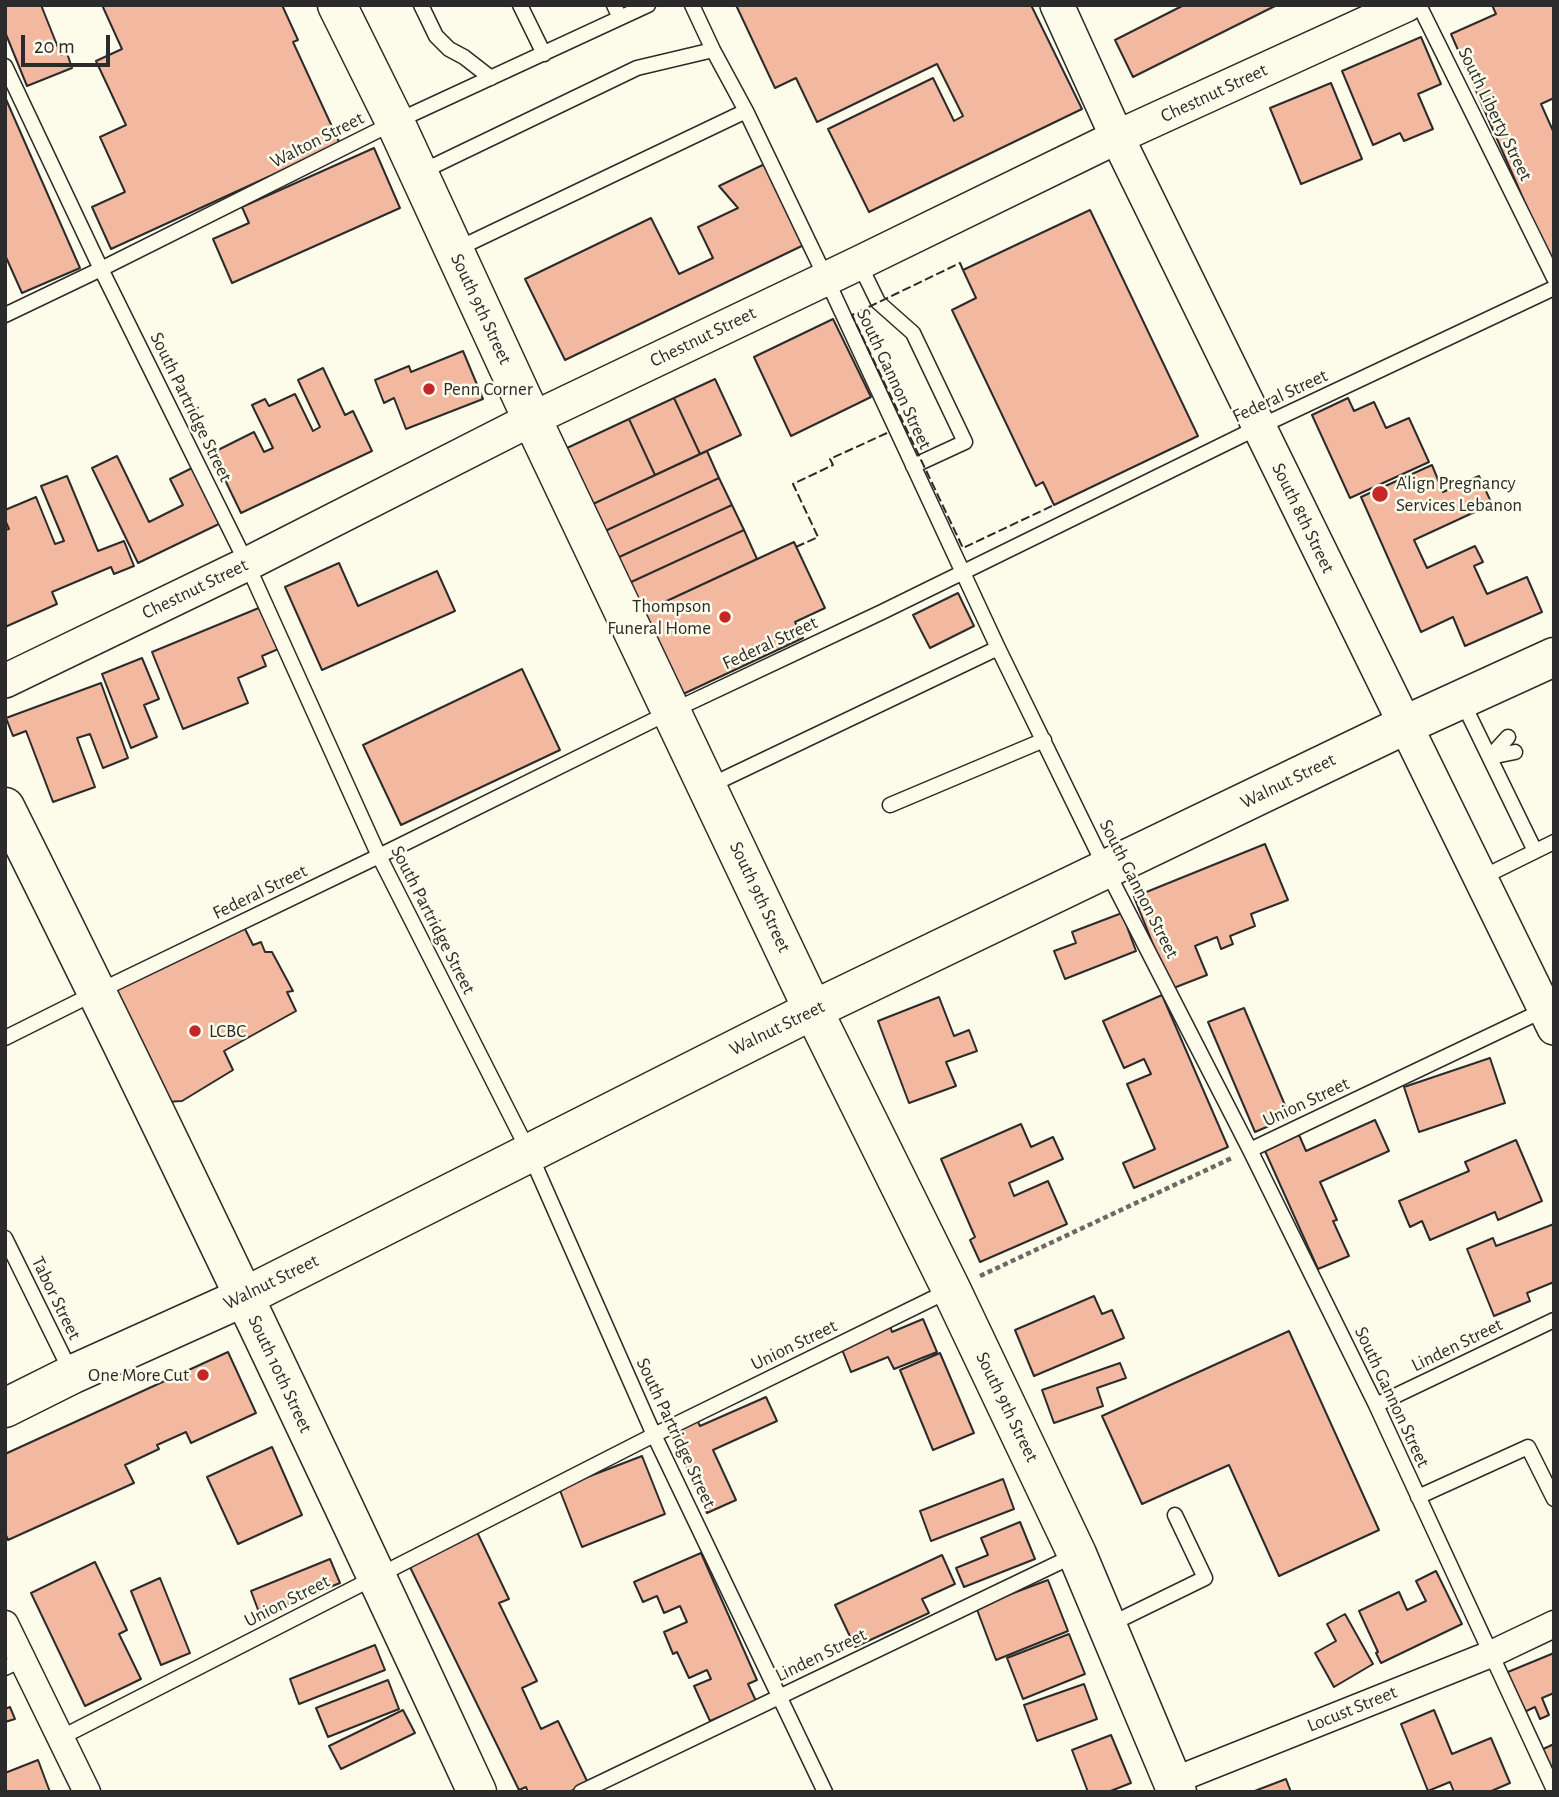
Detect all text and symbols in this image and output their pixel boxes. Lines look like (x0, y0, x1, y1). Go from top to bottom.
scale bar (24, 21, 114, 65)
text: 20 m (34, 36, 75, 57)
street label: South Liberty Street (1453, 43, 1537, 185)
street label: Chestnut Street (1157, 58, 1271, 128)
street label: Walton Street (266, 107, 368, 173)
street label: South 9th Street (445, 250, 517, 368)
street label: Chestnut Street (646, 302, 760, 372)
street label: South Gannon Street (851, 305, 937, 453)
street label: South Partridge Street (145, 329, 237, 485)
street label: Federal Street (1229, 364, 1331, 428)
place label: Penn Corner (443, 378, 533, 400)
marker: Penn Corner (421, 381, 437, 397)
street label: South 8th Street (1267, 459, 1339, 577)
place label: Align Pregnancy Services Lebanon (1396, 472, 1522, 516)
marker: Align Pregnancy Services Lebanon (1370, 484, 1390, 504)
street label: Chestnut Street (138, 554, 252, 624)
place label: Thompson Funeral Home (607, 595, 711, 639)
marker: Thompson Funeral Home (717, 609, 733, 625)
street label: Federal Street (719, 611, 821, 675)
street label: Walnut Street (1237, 748, 1339, 814)
street label: South Gannon Street (1094, 816, 1184, 962)
street label: South 9th Street (724, 838, 796, 956)
street label: South Partridge Street (386, 842, 480, 998)
street label: Federal Street (209, 859, 311, 925)
street label: Walnut Street (726, 995, 828, 1061)
place label: LCBC (209, 1020, 246, 1042)
marker: LCBC (187, 1023, 203, 1039)
street label: Union Street (1259, 1072, 1353, 1132)
street label: Walnut Street (220, 1249, 322, 1315)
street label: Tabor Street (26, 1253, 86, 1343)
street label: South 10th Street (243, 1312, 317, 1436)
street label: Linden Street (1408, 1313, 1506, 1377)
street label: Union Street (747, 1314, 841, 1376)
street label: South Gannon Street (1349, 1323, 1435, 1471)
street label: South 9th Street (971, 1348, 1043, 1466)
street label: South Partridge Street (631, 1354, 721, 1512)
place label: One More Cut (88, 1364, 189, 1386)
marker: One More Cut (195, 1367, 211, 1383)
street label: Union Street (241, 1570, 333, 1632)
street label: Linden Street (772, 1623, 870, 1687)
street label: Locust Street (1304, 1681, 1400, 1737)

